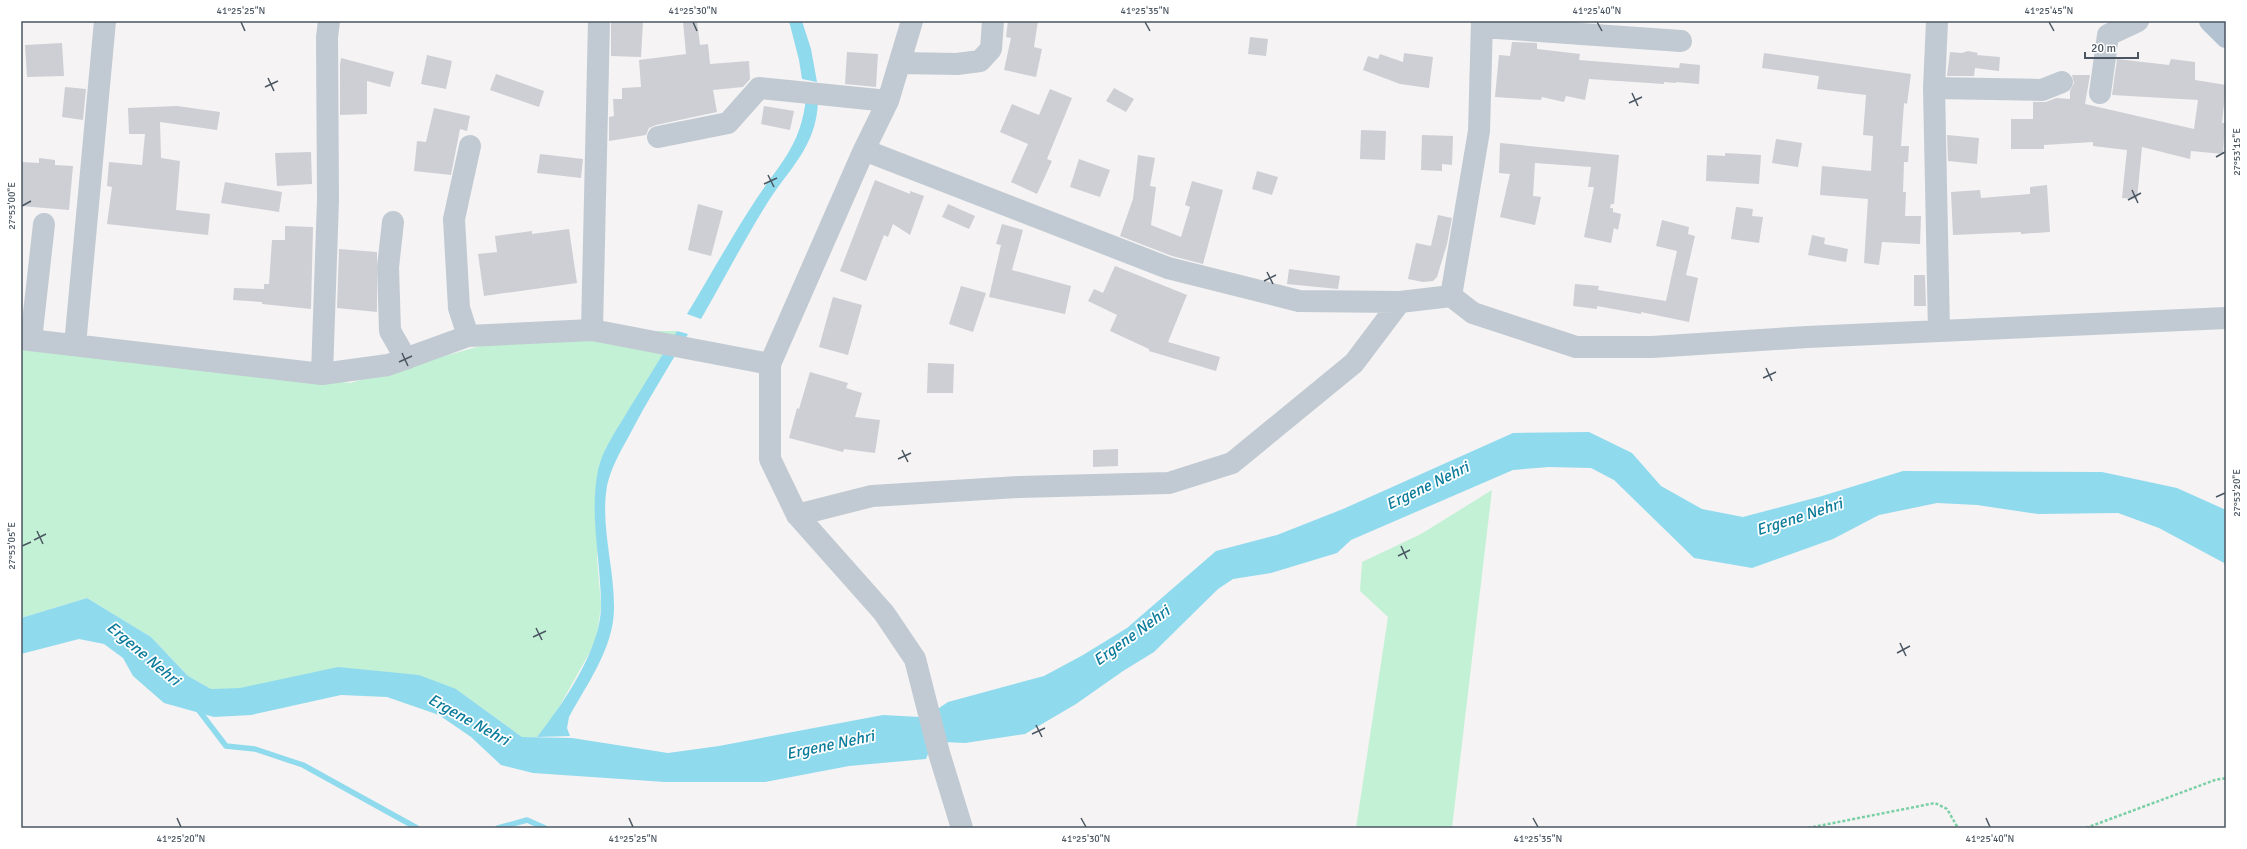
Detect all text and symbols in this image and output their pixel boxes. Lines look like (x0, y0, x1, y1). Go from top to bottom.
text: 41°25'25"N (217, 5, 265, 17)
text: 41°25'30"N (669, 5, 717, 17)
text: 41°25'35"N (1121, 5, 1169, 17)
text: 41°25'40"N (1573, 5, 1621, 17)
text: 41°25'45"N (2025, 5, 2073, 17)
scale bar (2085, 34, 2138, 60)
text: 20 m (2091, 41, 2116, 56)
text: 27°53'15"E (2231, 128, 2243, 176)
text: 27°53'00"E (6, 182, 18, 230)
water label: Ergene Nehri (1383, 457, 1474, 515)
text: 27°53'20"E (2231, 469, 2243, 517)
water label: Ergene Nehri (1754, 493, 1847, 540)
text: 27°53'05"E (6, 522, 18, 570)
water label: Ergene Nehri (1089, 600, 1175, 670)
water label: Ergene Nehri (103, 617, 185, 691)
water label: Ergene Nehri (424, 689, 514, 751)
water label: Ergene Nehri (784, 726, 878, 764)
text: 41°25'20"N (157, 833, 205, 845)
text: 41°25'25"N (609, 833, 657, 845)
text: 41°25'30"N (1062, 833, 1110, 845)
text: 41°25'35"N (1514, 833, 1562, 845)
text: 41°25'40"N (1966, 833, 2014, 845)

